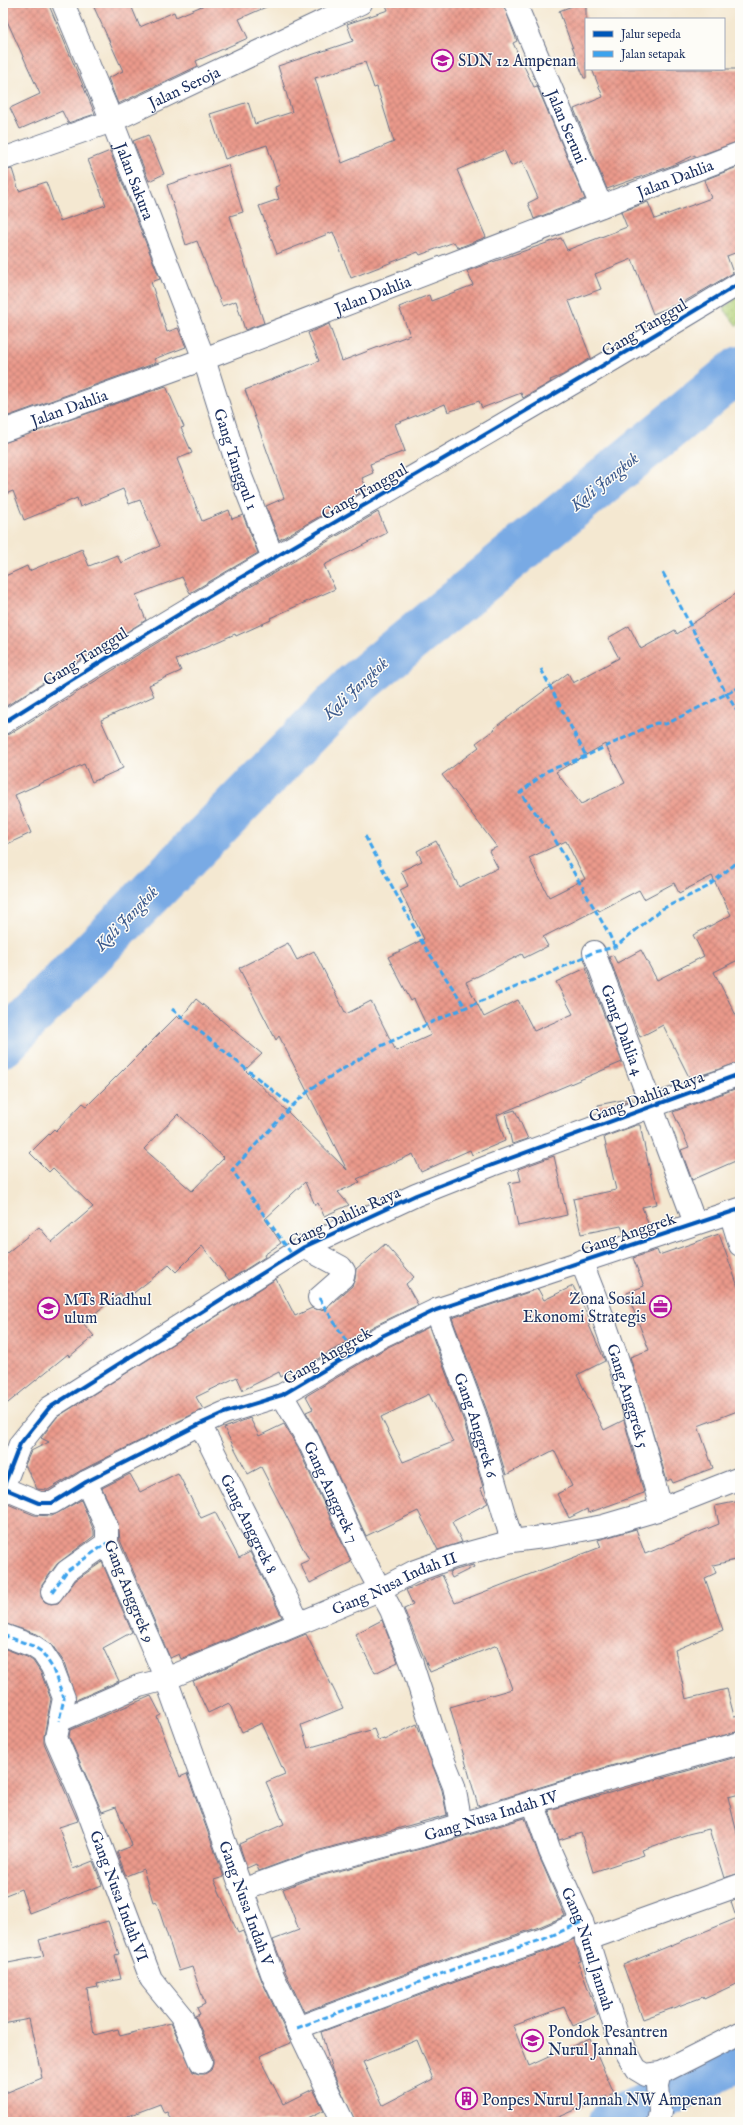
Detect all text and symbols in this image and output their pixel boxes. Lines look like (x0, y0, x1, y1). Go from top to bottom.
legend (585, 18, 725, 70)
text: Jalur sepeda (619, 27, 681, 43)
school or university icon: SDN 12 Ampenan (429, 47, 455, 73)
text: Jalan setapak (619, 47, 686, 63)
place label: SDN 12 Ampenan (458, 52, 577, 72)
street label: Jalan Seroja (144, 63, 224, 115)
street label: Jalan Seruni (540, 85, 590, 167)
street label: Jalan Sakura (109, 138, 157, 223)
street label: Jalan Dahlia (633, 156, 717, 204)
street label: Jalan Dahlia (330, 272, 414, 321)
street label: Gang Tanggul (599, 295, 692, 362)
street label: Jalan Dahlia (27, 386, 111, 433)
street label: Gang Tanggul 1 (208, 406, 261, 513)
water label: Kali Jangkok (566, 448, 644, 517)
street label: Gang Tanggul (318, 460, 412, 525)
street label: Gang Tanggul (40, 623, 133, 692)
water label: Kali Jangkok (318, 653, 393, 725)
water label: Kali Jangkok (90, 882, 163, 957)
street label: Gang Dahlia 4 (595, 982, 647, 1079)
street label: Gang Dahlia Raya (586, 1068, 707, 1128)
street label: Gang Dahlia Raya (286, 1183, 404, 1252)
street label: Gang Anggrek (579, 1209, 679, 1260)
place label: Zona Sosial Ekonomi Strategis (523, 1290, 647, 1328)
place label: MTs Riadhul ulum (64, 1291, 152, 1329)
office icon: Zona Sosial Ekonomi Strategis (648, 1294, 674, 1320)
school or university icon: MTs Riadhul ulum (35, 1295, 61, 1321)
street label: Gang Anggrek (280, 1323, 376, 1390)
street label: Gang Anggrek 5 (601, 1342, 652, 1451)
street label: Gang Anggrek 6 (448, 1370, 501, 1481)
street label: Gang Anggrek 7 (298, 1439, 362, 1547)
street label: Gang Anggrek 8 (215, 1471, 281, 1577)
street label: Gang Anggrek 9 (98, 1537, 158, 1646)
street label: Gang Nusa Indah II (329, 1549, 460, 1621)
street label: Gang Nusa Indah IV (422, 1787, 561, 1847)
street label: Gang Nusa Indah VI (84, 1828, 152, 1965)
street label: Gang Nusa Indah V (213, 1839, 277, 1969)
street label: Gang Nurul Jannah (556, 1884, 617, 2014)
place label: Pondok Pesantren Nurul Jannah (548, 2023, 668, 2061)
school or university icon: Pondok Pesantren Nurul Jannah (519, 2027, 545, 2053)
building icon: Ponpes Nurul Jannah NW Ampenan (454, 2086, 480, 2112)
place label: Ponpes Nurul Jannah NW Ampenan (482, 2091, 722, 2111)

